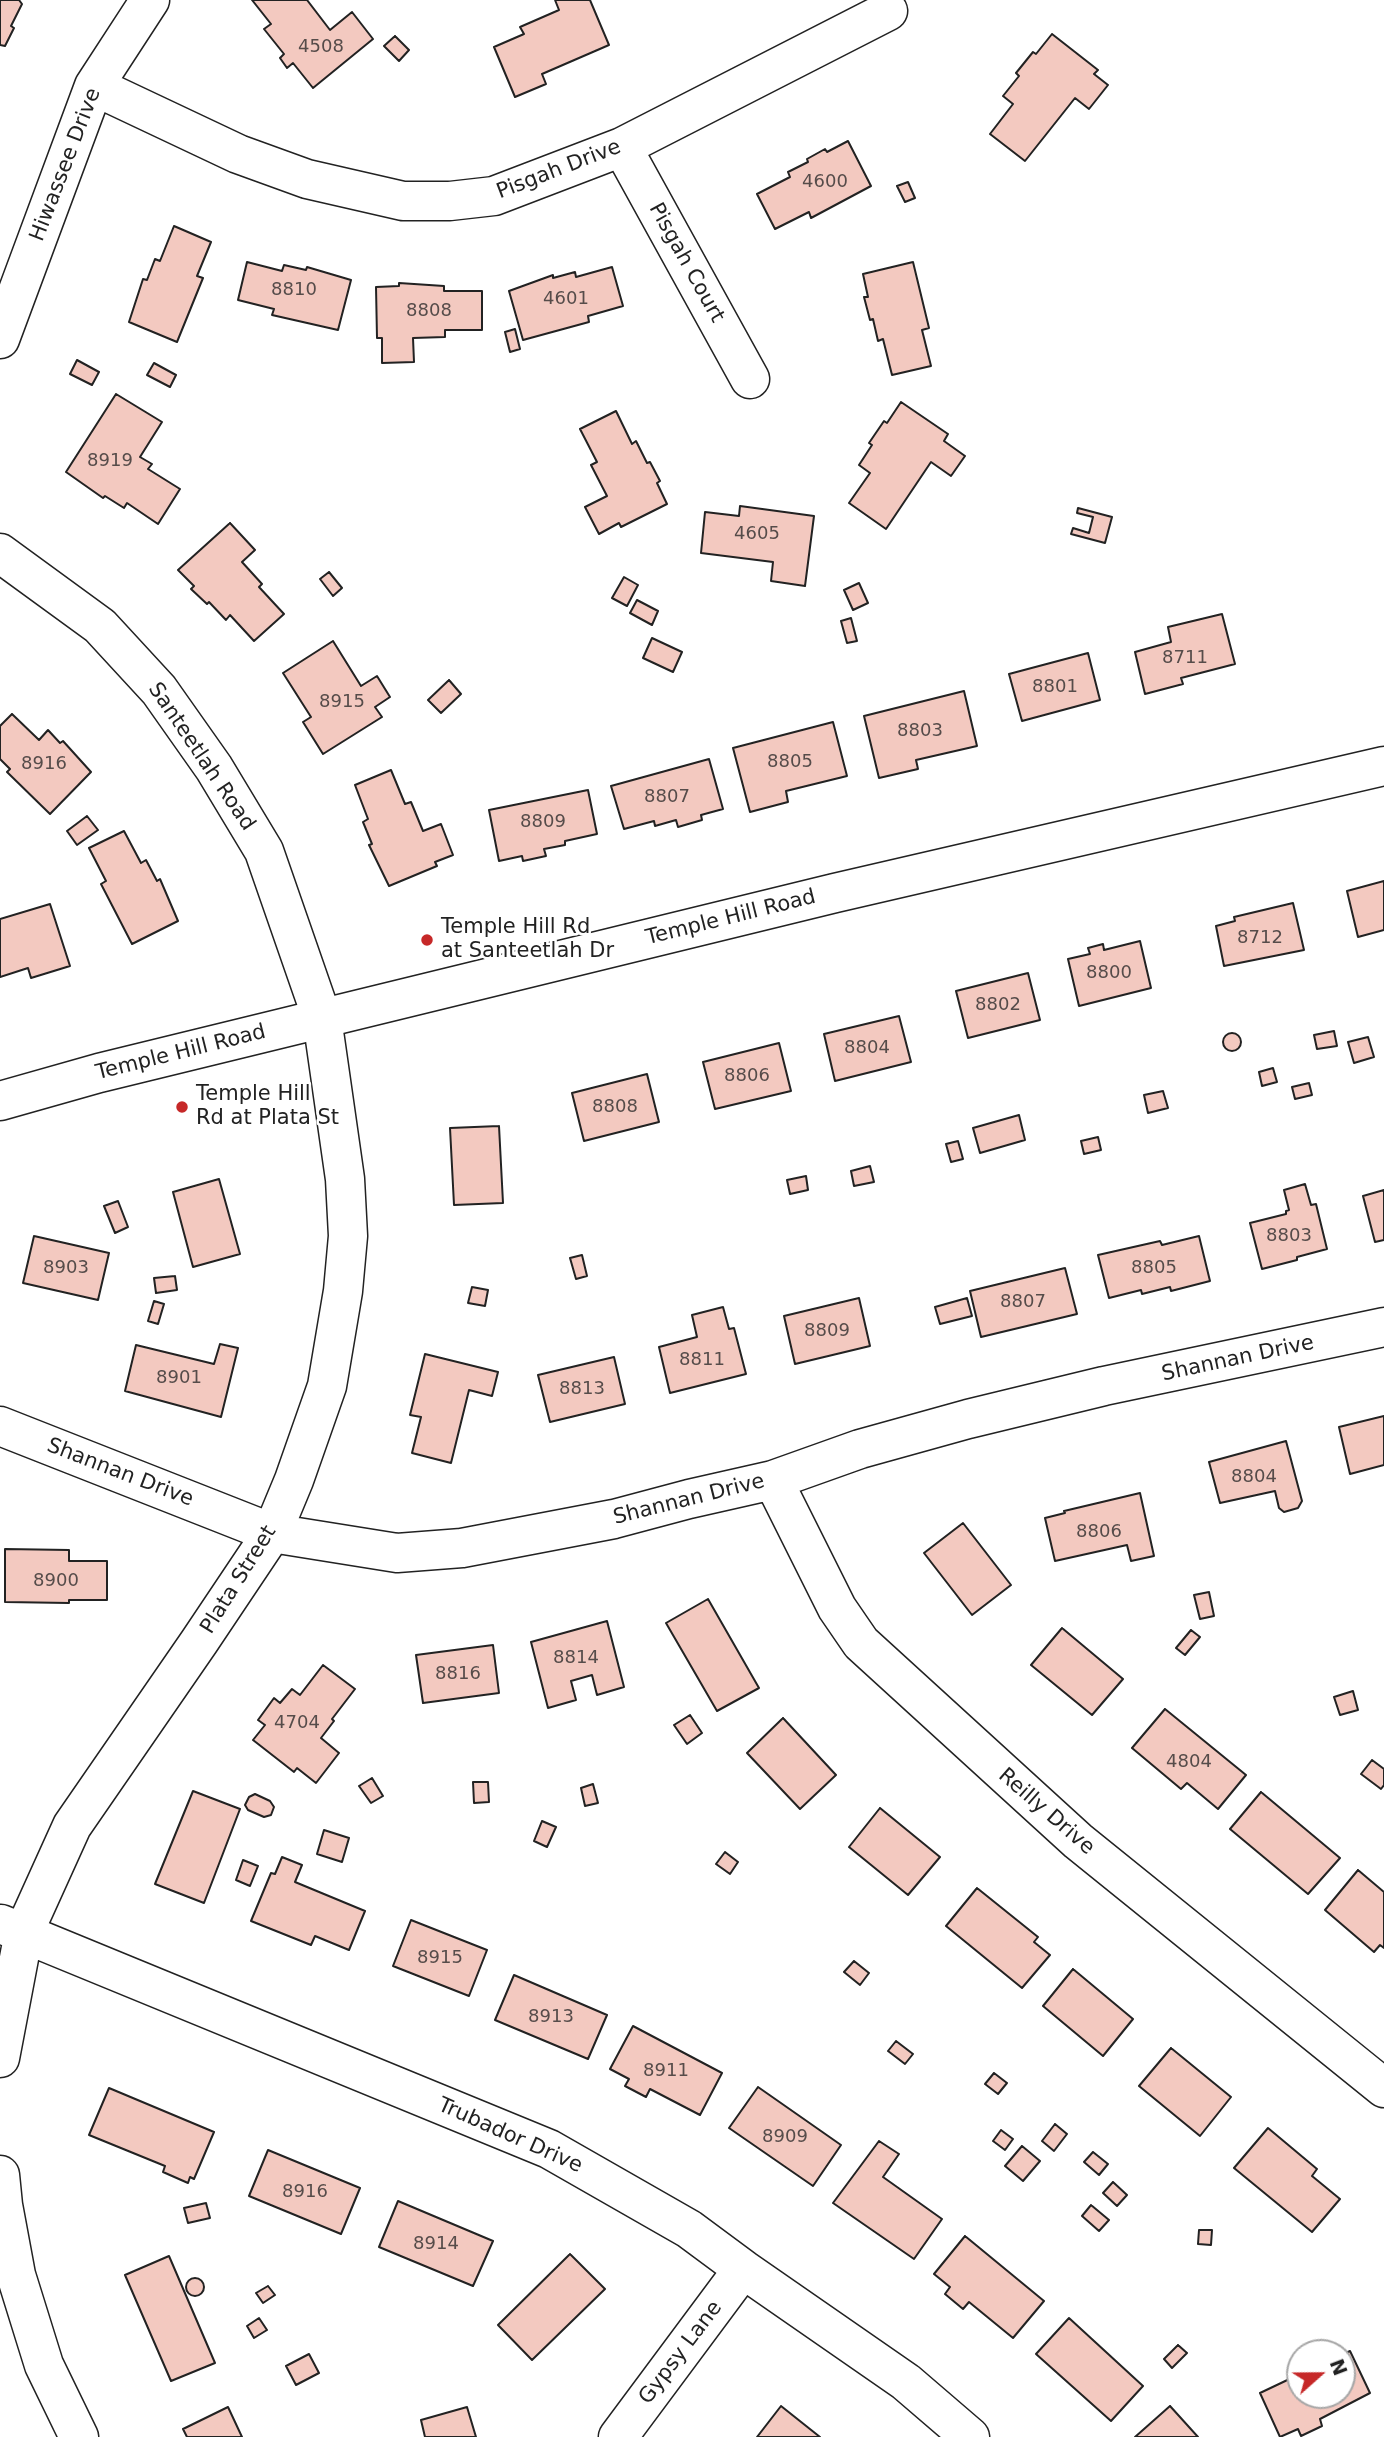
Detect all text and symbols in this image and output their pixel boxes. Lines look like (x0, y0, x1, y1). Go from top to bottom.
house number: 4508 (298, 36, 344, 58)
street label: Hiwassee Drive (25, 85, 107, 245)
street label: Pisgah Drive (493, 135, 625, 205)
house number: 4600 (802, 171, 848, 193)
street label: Pisgah Court (643, 199, 729, 327)
house number: 8810 (271, 279, 317, 301)
house number: 4601 (543, 288, 589, 310)
house number: 8808 (406, 300, 452, 322)
house number: 8919 (87, 450, 133, 472)
house number: 4605 (734, 523, 780, 545)
house number: 8711 (1162, 647, 1208, 669)
house number: 8801 (1032, 676, 1078, 698)
street label: Santeetlah Road (142, 678, 260, 836)
house number: 8915 (319, 691, 365, 713)
house number: 8803 (897, 720, 943, 742)
house number: 8805 (767, 751, 813, 773)
house number: 8916 (21, 753, 67, 775)
house number: 8807 (644, 786, 690, 808)
house number: 8809 (520, 811, 566, 833)
street label: Temple Hill Road (644, 885, 818, 951)
place label: Temple Hill Rd at Santeetlah Dr (441, 915, 614, 965)
house number: 8712 (1237, 927, 1283, 949)
marker: Temple Hill Rd at Santeetlah Dr (419, 932, 435, 948)
house number: 8800 (1086, 962, 1132, 984)
house number: 8802 (975, 994, 1021, 1016)
street label: Temple Hill Road (94, 1020, 268, 1086)
house number: 8804 (844, 1037, 890, 1059)
house number: 8806 (724, 1065, 770, 1087)
place label: Temple Hill Rd at Plata St (196, 1082, 339, 1132)
house number: 8808 (592, 1096, 638, 1118)
marker: Temple Hill Rd at Plata St (174, 1099, 190, 1115)
house number: 8803 (1266, 1225, 1312, 1247)
house number: 8903 (43, 1257, 89, 1279)
house number: 8805 (1131, 1257, 1177, 1279)
house number: 8807 (1000, 1291, 1046, 1313)
house number: 8809 (804, 1320, 850, 1342)
street label: Shannan Drive (1160, 1331, 1316, 1387)
house number: 8811 (679, 1349, 725, 1371)
house number: 8901 (156, 1367, 202, 1389)
house number: 8813 (559, 1378, 605, 1400)
street label: Shannan Drive (43, 1433, 197, 1513)
house number: 8804 (1231, 1466, 1277, 1488)
street label: Shannan Drive (611, 1469, 767, 1531)
street label: Plata Street (196, 1521, 282, 1639)
house number: 8806 (1076, 1521, 1122, 1543)
house number: 8900 (33, 1570, 79, 1592)
house number: 8814 (553, 1647, 599, 1669)
house number: 8816 (435, 1663, 481, 1685)
house number: 4704 (274, 1712, 320, 1734)
house number: 4804 (1166, 1751, 1212, 1773)
street label: Reilly Drive (993, 1763, 1099, 1861)
house number: 8915 (417, 1947, 463, 1969)
house number: 8913 (528, 2006, 574, 2028)
house number: 8911 (643, 2060, 689, 2082)
street label: Trubador Drive (434, 2093, 586, 2179)
house number: 8909 (762, 2126, 808, 2148)
house number: 8916 (282, 2181, 328, 2203)
house number: 8914 (413, 2233, 459, 2255)
street label: Gypsy Lane (634, 2296, 728, 2410)
north arrow (1286, 2339, 1356, 2409)
text: N (1326, 2356, 1352, 2379)

